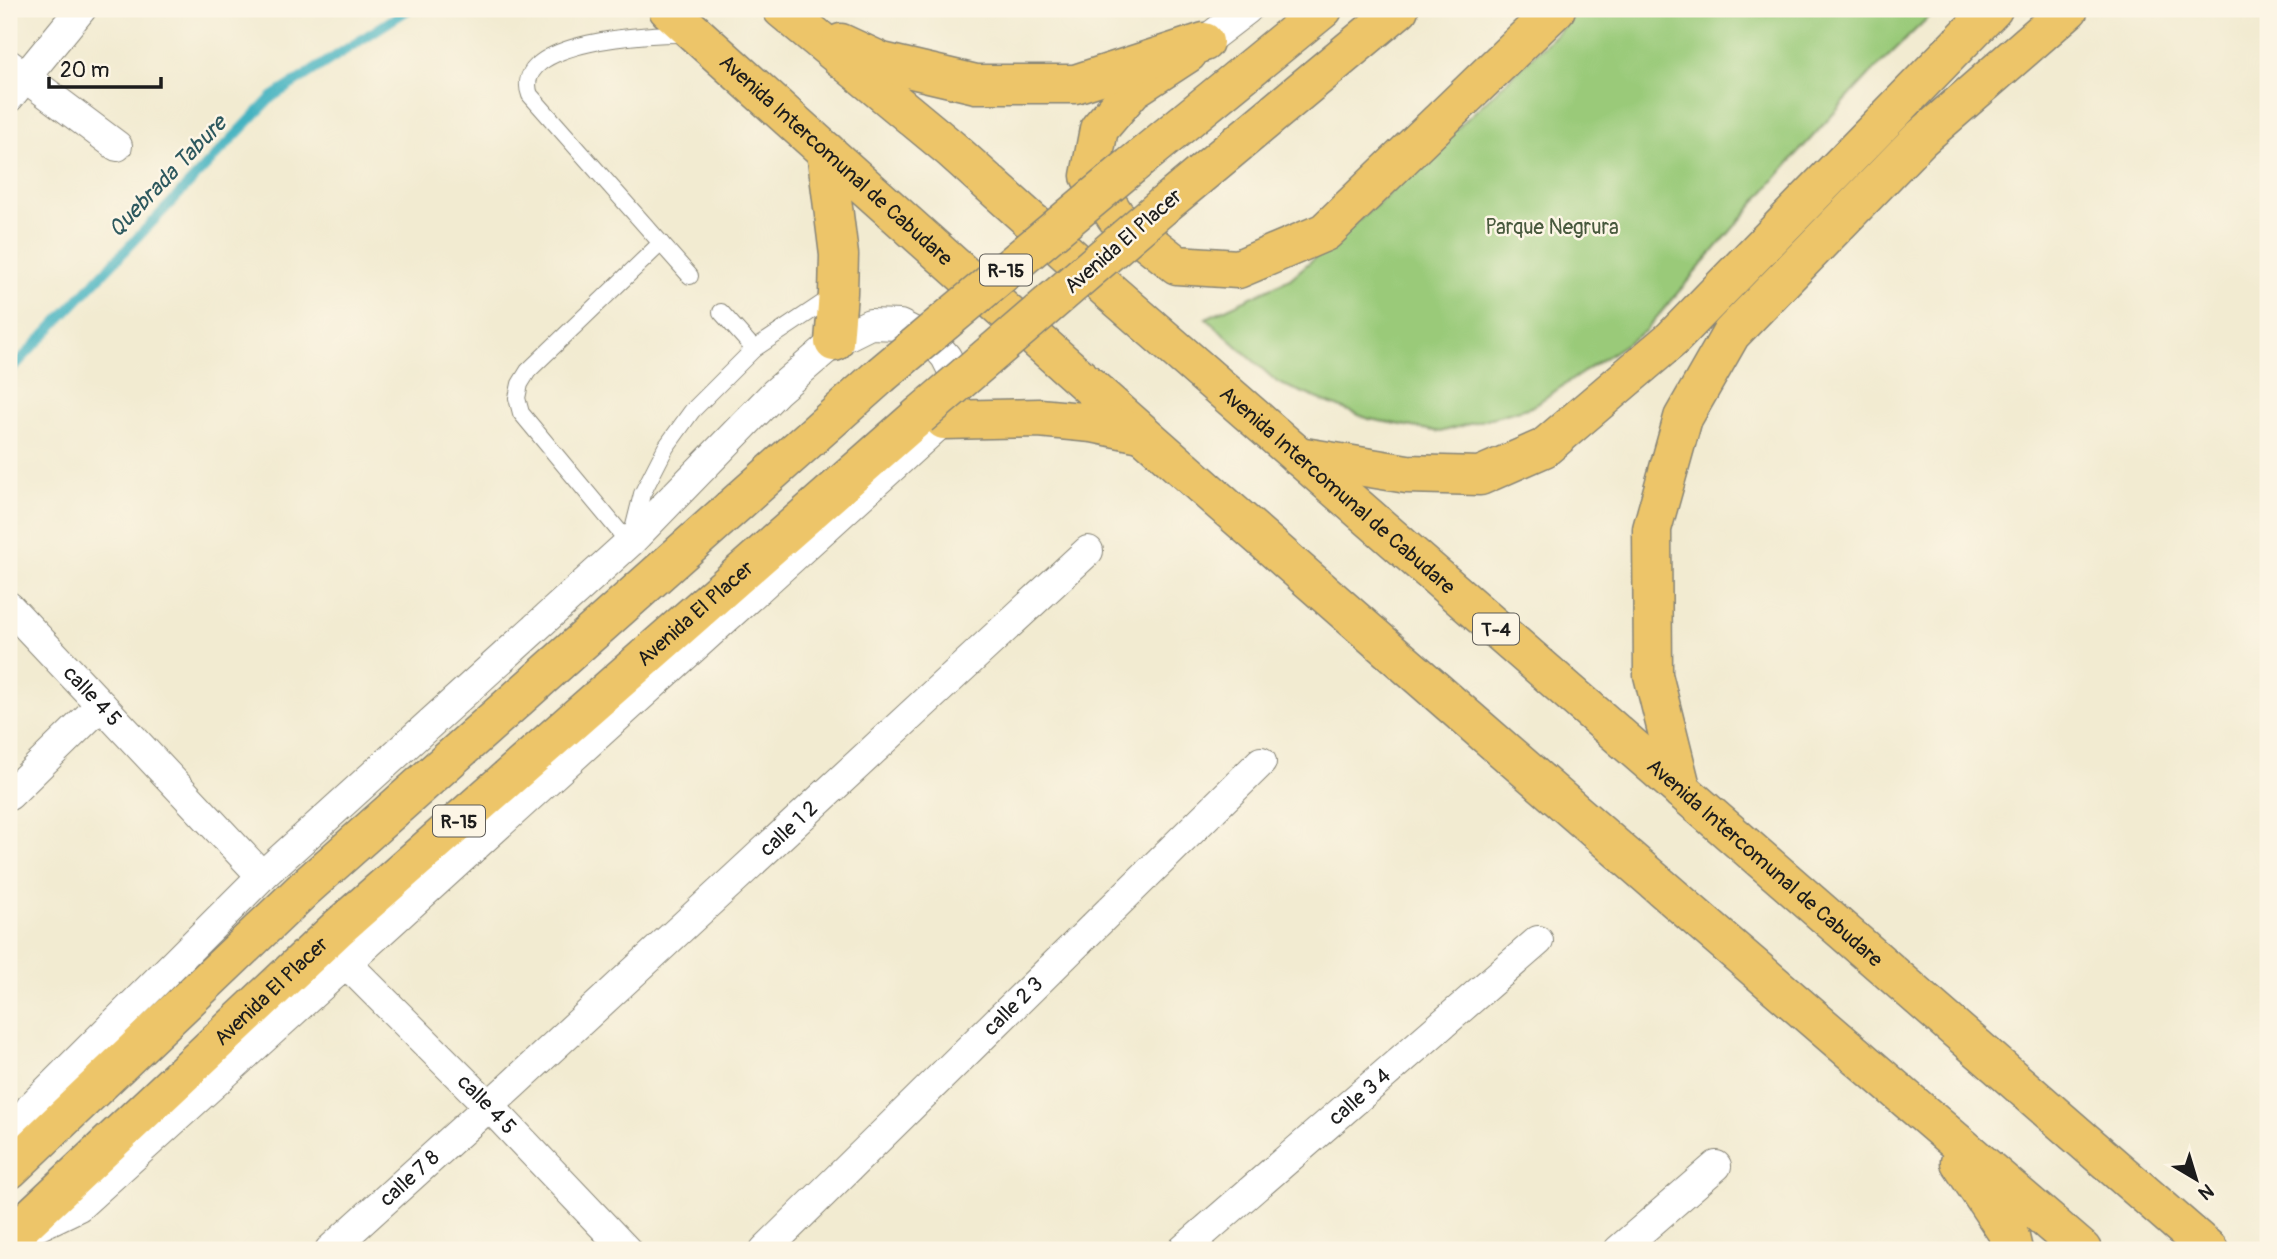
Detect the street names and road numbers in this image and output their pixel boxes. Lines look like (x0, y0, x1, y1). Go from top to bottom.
street label: Avenida Intercomunal de Cabudare (713, 49, 958, 273)
street label: Avenida El Placer (1059, 183, 1188, 300)
road number: R-15 (980, 254, 1032, 286)
street label: Avenida Intercomunal de Cabudare (1214, 380, 1461, 601)
street label: Avenida El Placer (631, 554, 760, 673)
road number: T-4 (1473, 614, 1519, 644)
street label: calle 4 5 (57, 660, 127, 732)
street label: Avenida Intercomunal de Cabudare (1641, 753, 1889, 974)
street label: calle 1 2 (754, 795, 824, 862)
road number: R-15 (433, 806, 485, 836)
street label: Avenida El Placer (208, 931, 335, 1052)
street label: calle 2 3 (978, 971, 1049, 1042)
street label: calle 3 4 (1323, 1062, 1397, 1131)
street label: calle 4 5 (451, 1069, 522, 1140)
street label: calle 7 8 (374, 1144, 445, 1213)

